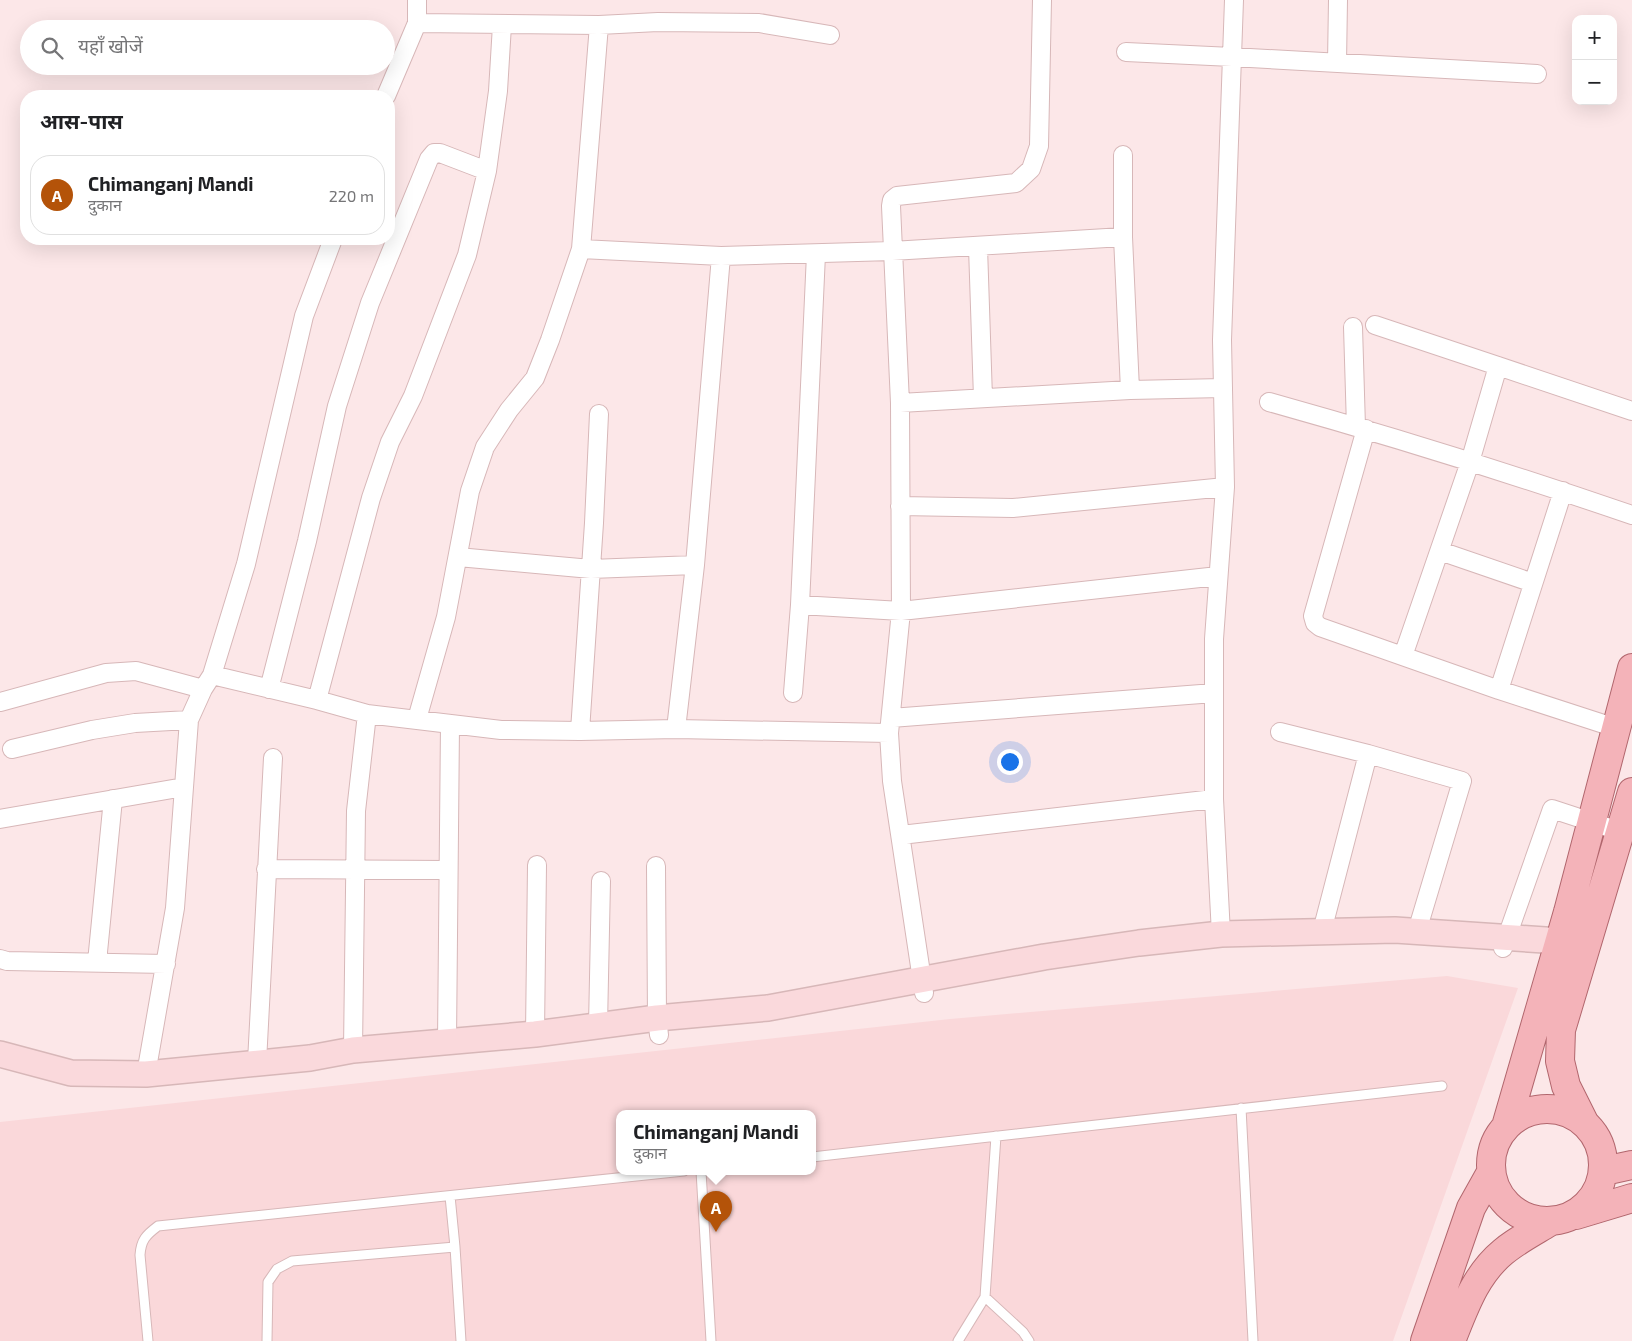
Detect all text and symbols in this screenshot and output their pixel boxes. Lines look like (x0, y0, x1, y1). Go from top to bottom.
map controls (1572, 15, 1617, 105)
button: + (1572, 15, 1617, 60)
search box (20, 20, 395, 75)
icon: search (38, 34, 66, 62)
text: यहाँ खोजें (78, 34, 143, 57)
button: − (1572, 60, 1617, 105)
text: आस-पास (40, 108, 123, 133)
text: Chimanganj Mandi (88, 172, 254, 195)
text: A (52, 186, 62, 205)
text: 220 m (329, 186, 374, 205)
text: दुकान (88, 195, 122, 214)
your location (997, 749, 1023, 775)
popup (616, 1110, 816, 1175)
text: Chimanganj Mandi (633, 1120, 799, 1143)
text: दुकान (633, 1143, 667, 1162)
pin: A (700, 1191, 732, 1232)

